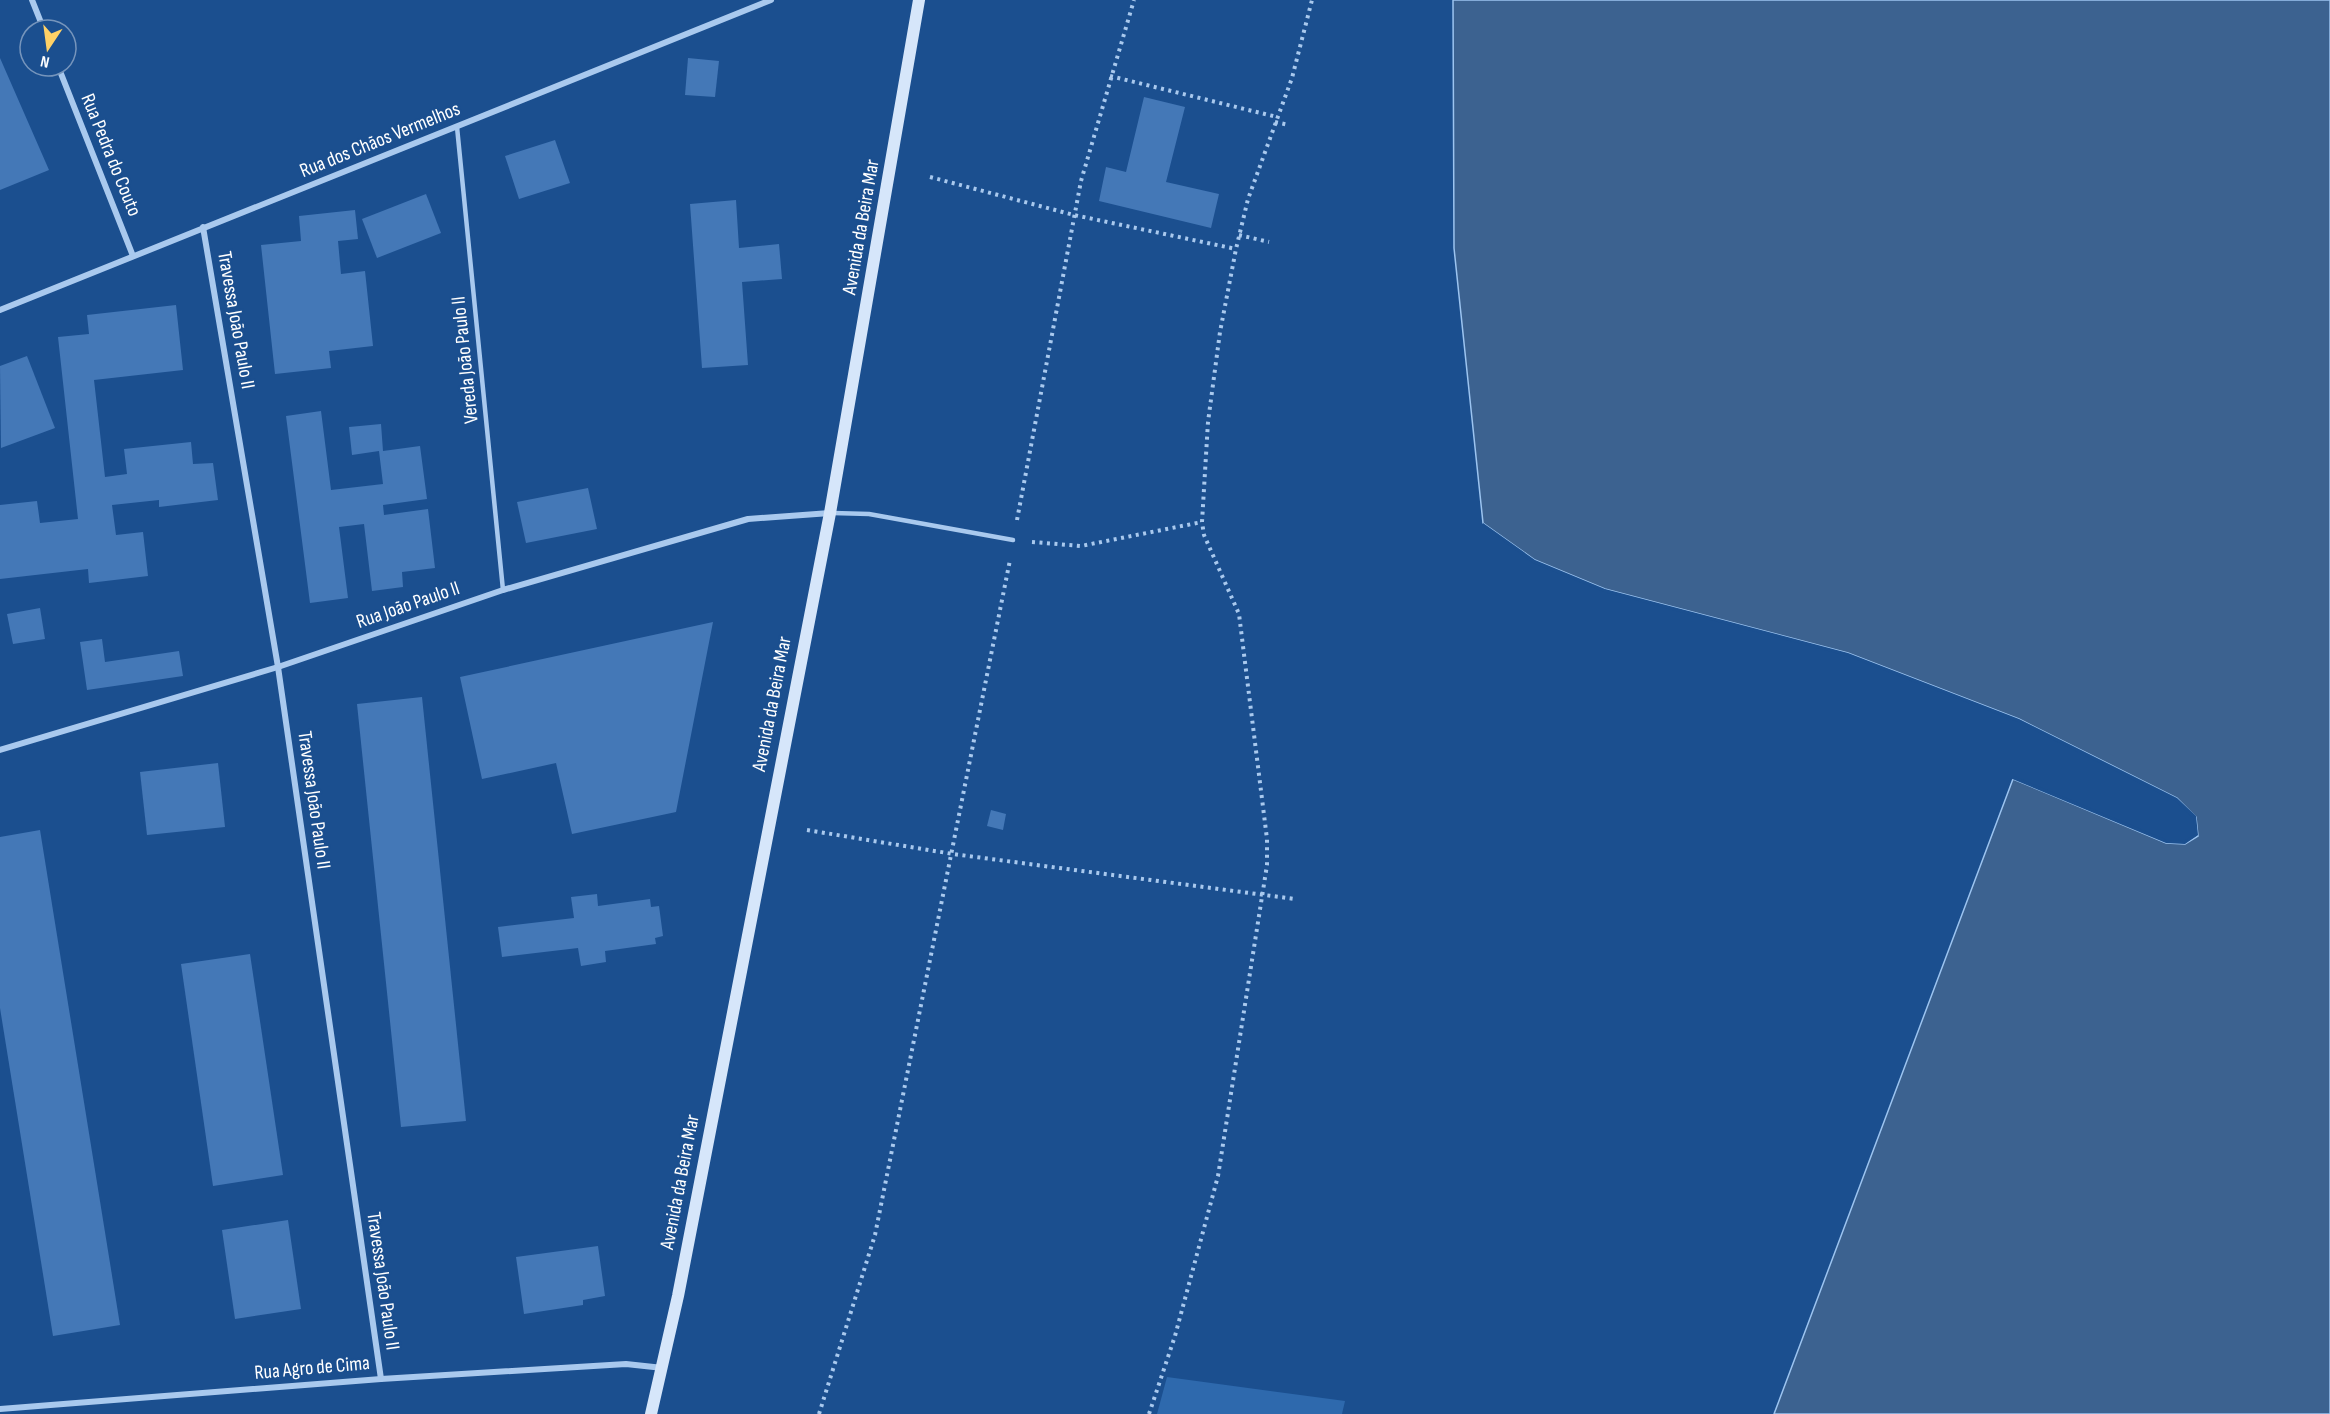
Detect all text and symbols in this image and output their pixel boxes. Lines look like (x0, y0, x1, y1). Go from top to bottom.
north arrow (18, 18, 78, 78)
text: N (39, 51, 51, 71)
street label: Rua Pedra do Couto (76, 90, 146, 220)
street label: Rua dos Chãos Vermelhos (296, 97, 464, 183)
street label: Avenida da Beira Mar (837, 157, 885, 298)
street label: Travessa João Paulo II (212, 249, 260, 391)
street label: Vereda João Paulo II (446, 295, 484, 425)
street label: Rua João Paulo II (353, 576, 463, 634)
street label: Avenida da Beira Mar (747, 634, 797, 774)
street label: Travessa João Paulo II (292, 729, 336, 871)
street label: Avenida da Beira Mar (655, 1112, 705, 1252)
street label: Travessa João Paulo II (361, 1210, 405, 1352)
street label: Rua Agro de Cima (253, 1351, 371, 1385)

